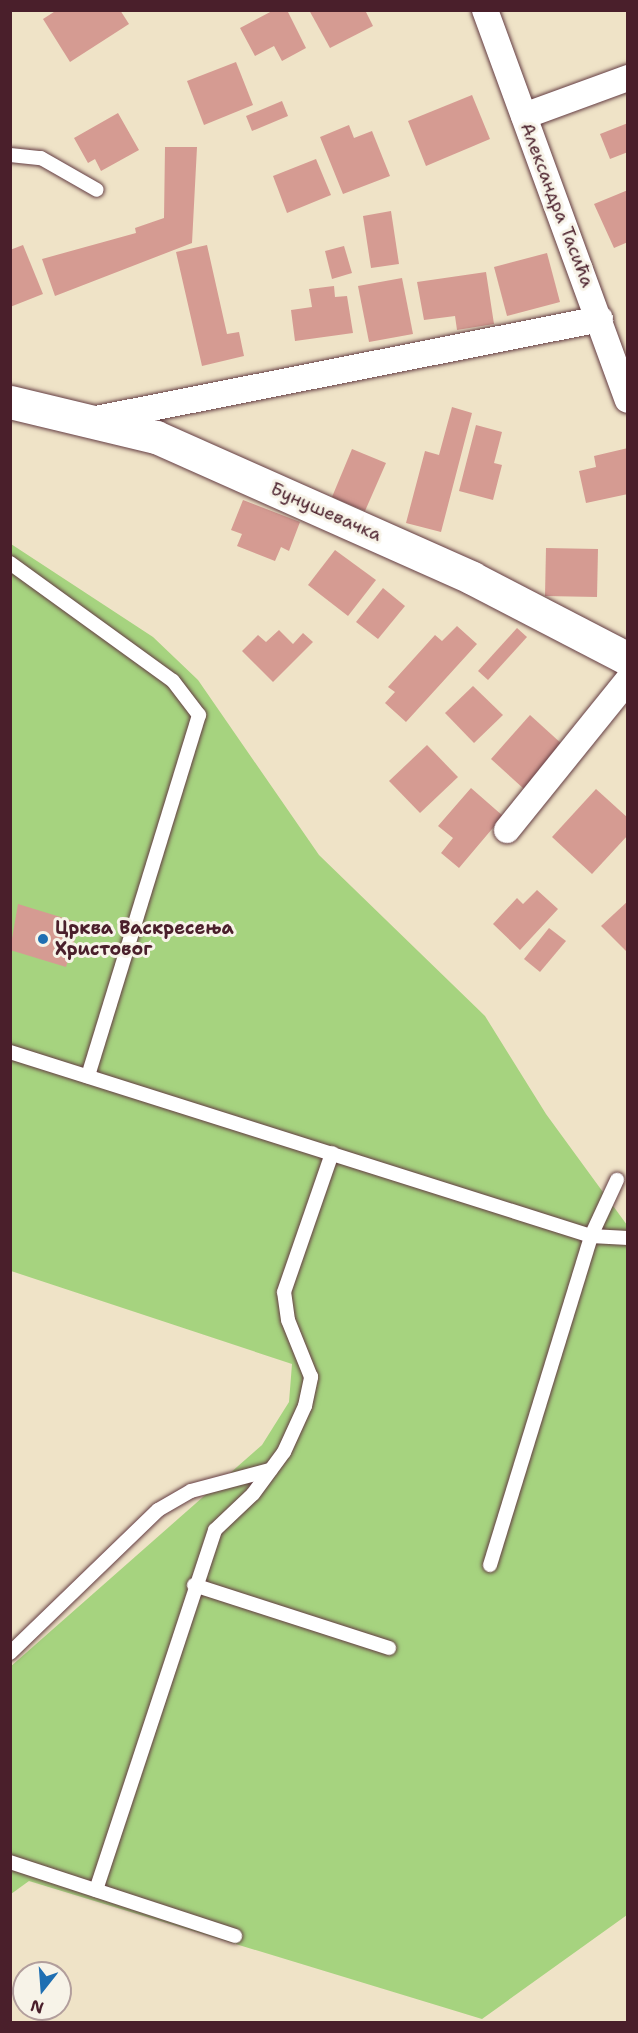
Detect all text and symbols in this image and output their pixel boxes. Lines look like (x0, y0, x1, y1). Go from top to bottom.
street label: Александра Тасића (516, 120, 598, 290)
street label: Бунушевачка (267, 478, 385, 546)
place label: Црква Васкресења Христовог (55, 918, 234, 960)
marker: Црква Васкресења Христовог (36, 932, 50, 946)
north arrow (12, 1961, 72, 2021)
text: N (28, 1995, 46, 2019)

